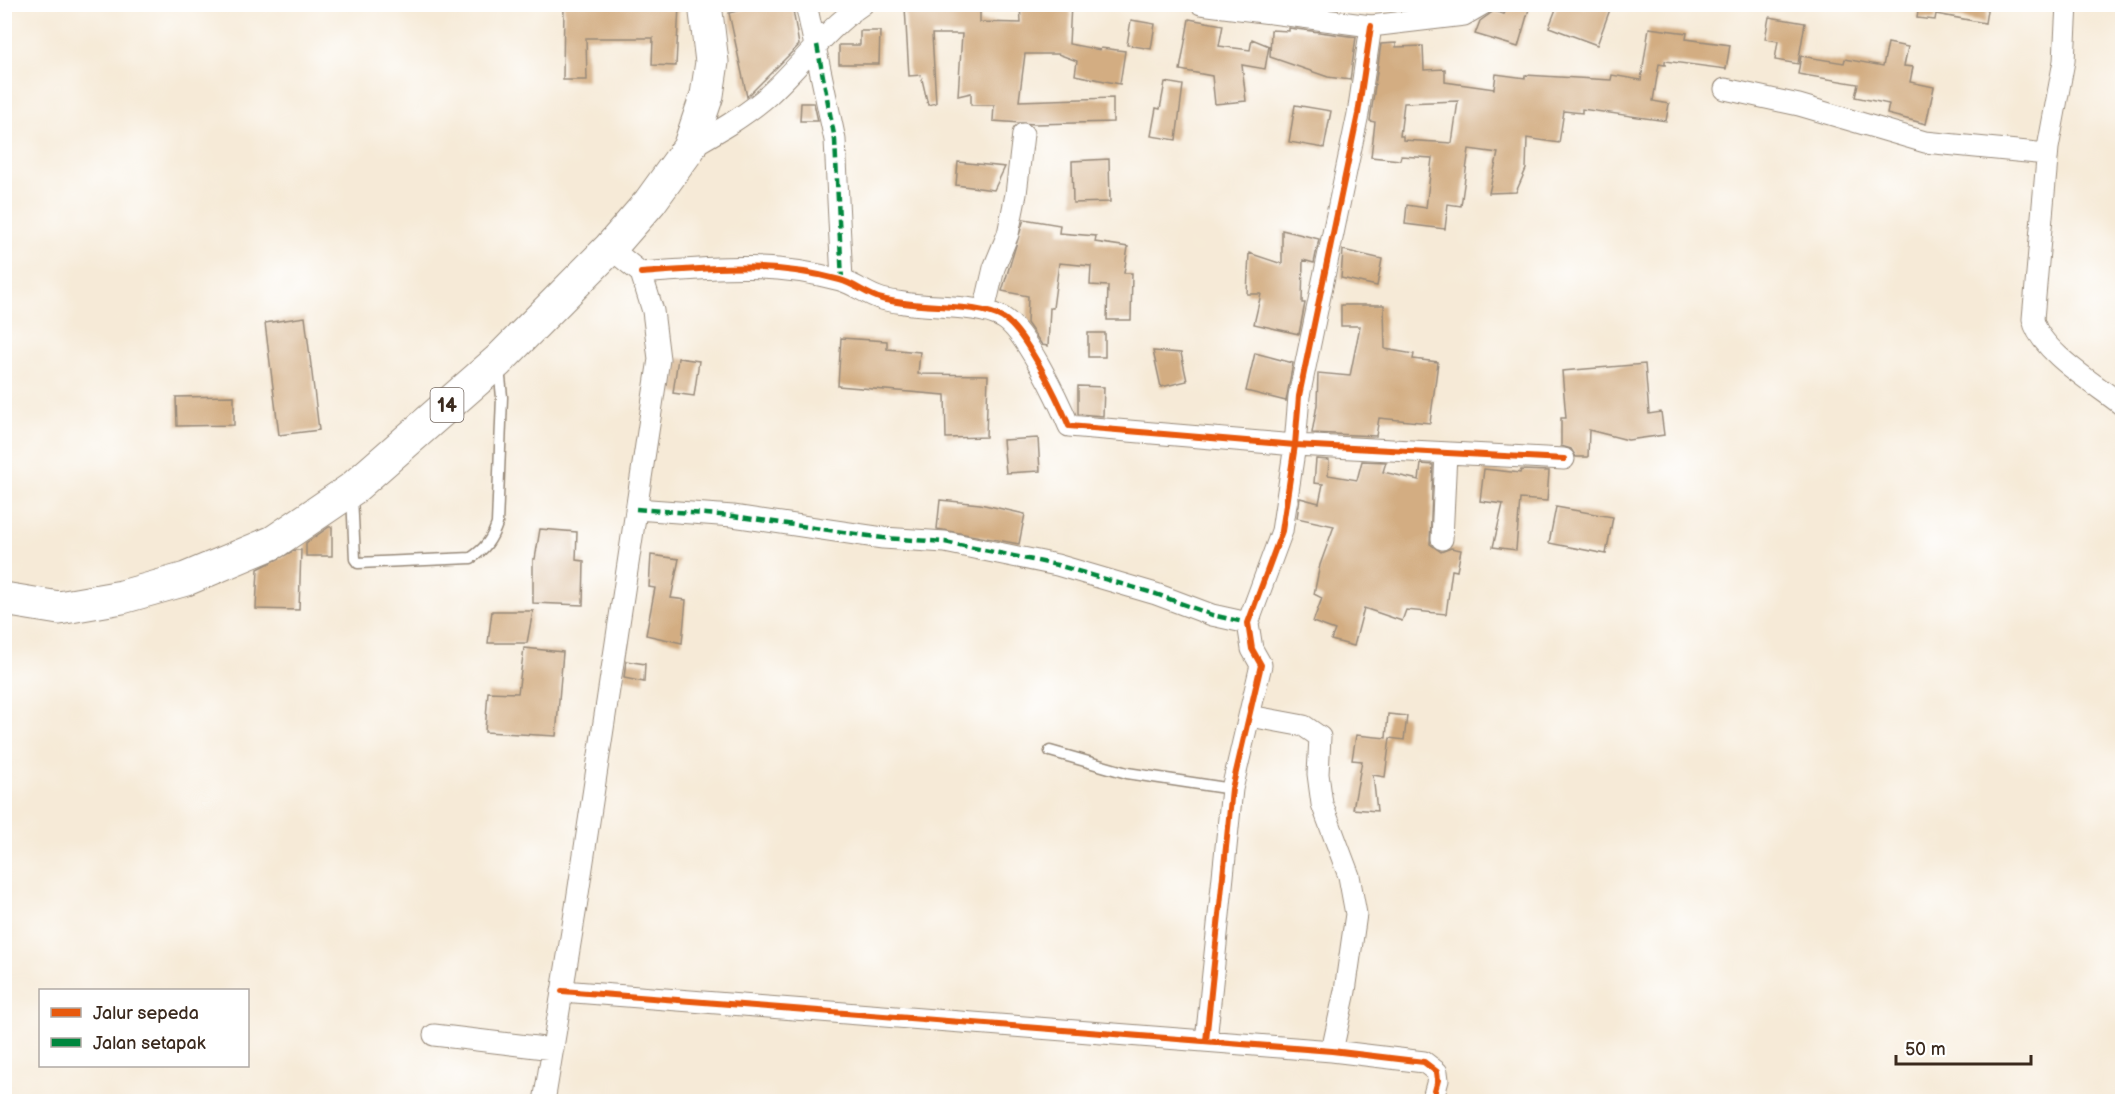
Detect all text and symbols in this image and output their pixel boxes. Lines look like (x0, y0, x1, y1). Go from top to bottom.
road number: 14 (430, 388, 464, 422)
legend (39, 989, 249, 1067)
text: Jalur sepeda (93, 1003, 199, 1024)
scale bar (1896, 1028, 2031, 1066)
text: Jalan setapak (93, 1033, 206, 1054)
text: 50 m (1905, 1039, 1946, 1060)

